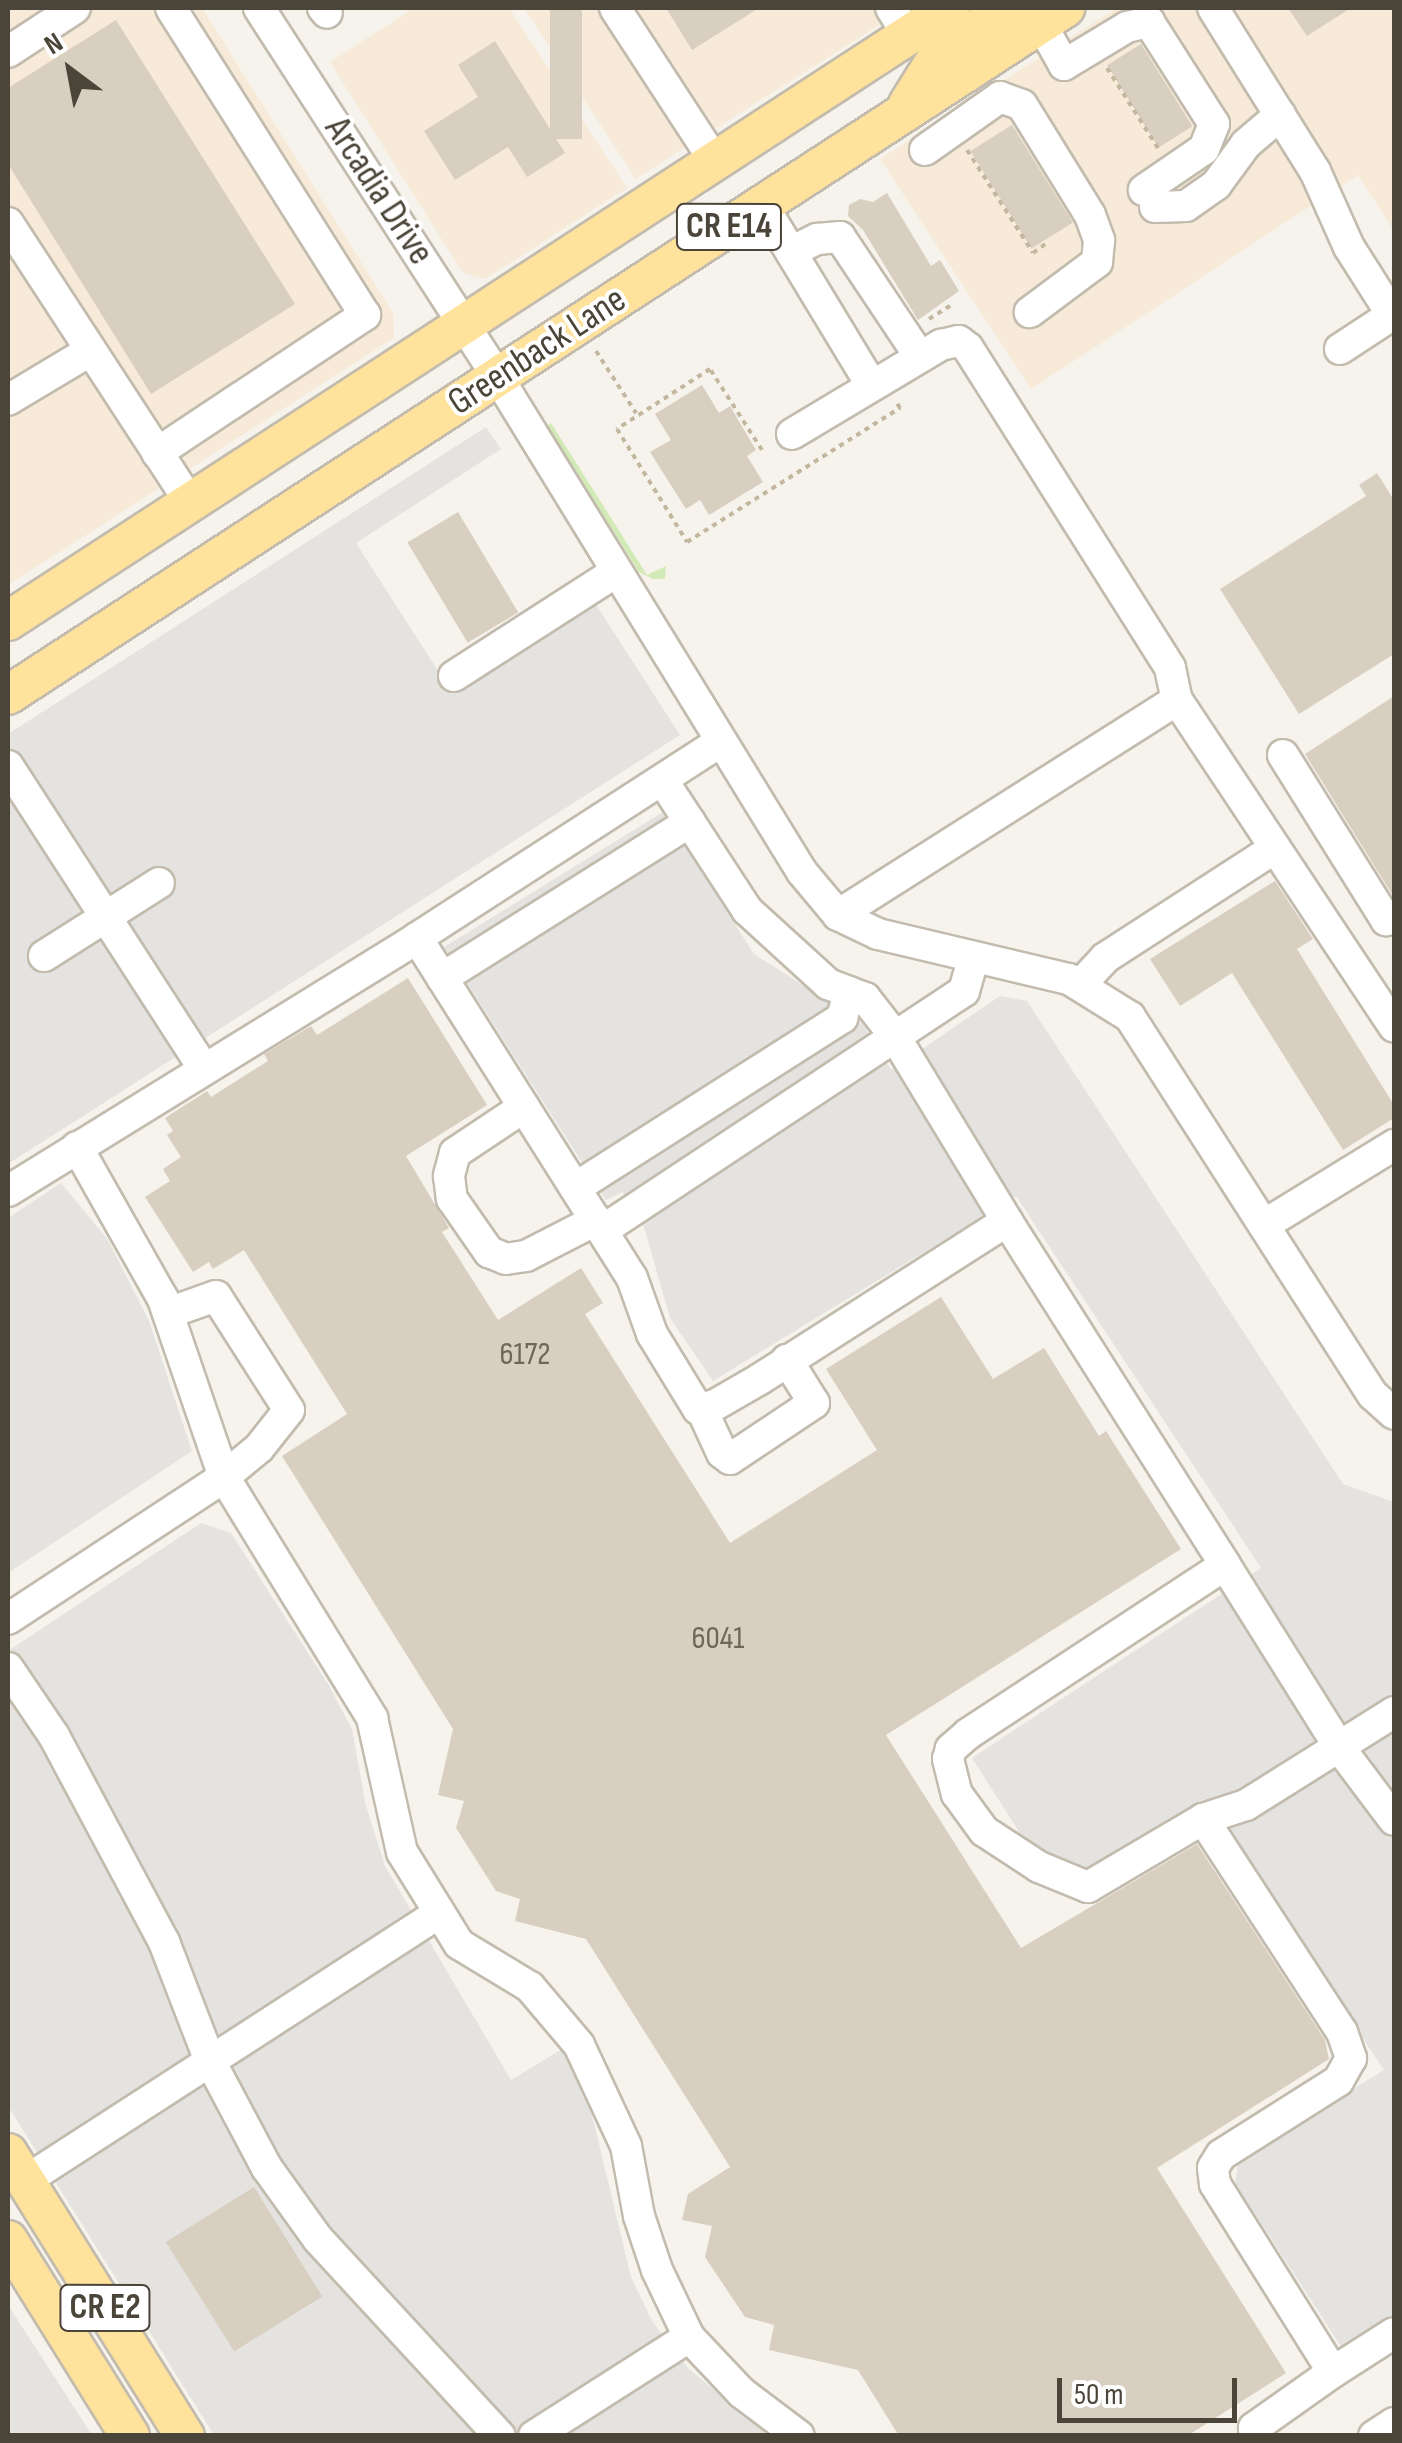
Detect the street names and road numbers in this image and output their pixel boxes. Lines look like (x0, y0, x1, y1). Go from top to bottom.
street label: Arcadia Drive (315, 109, 443, 273)
road number: CR E14 (674, 197, 784, 257)
street label: Greenback Lane (440, 277, 634, 425)
road number: CR E2 (58, 2278, 152, 2338)

